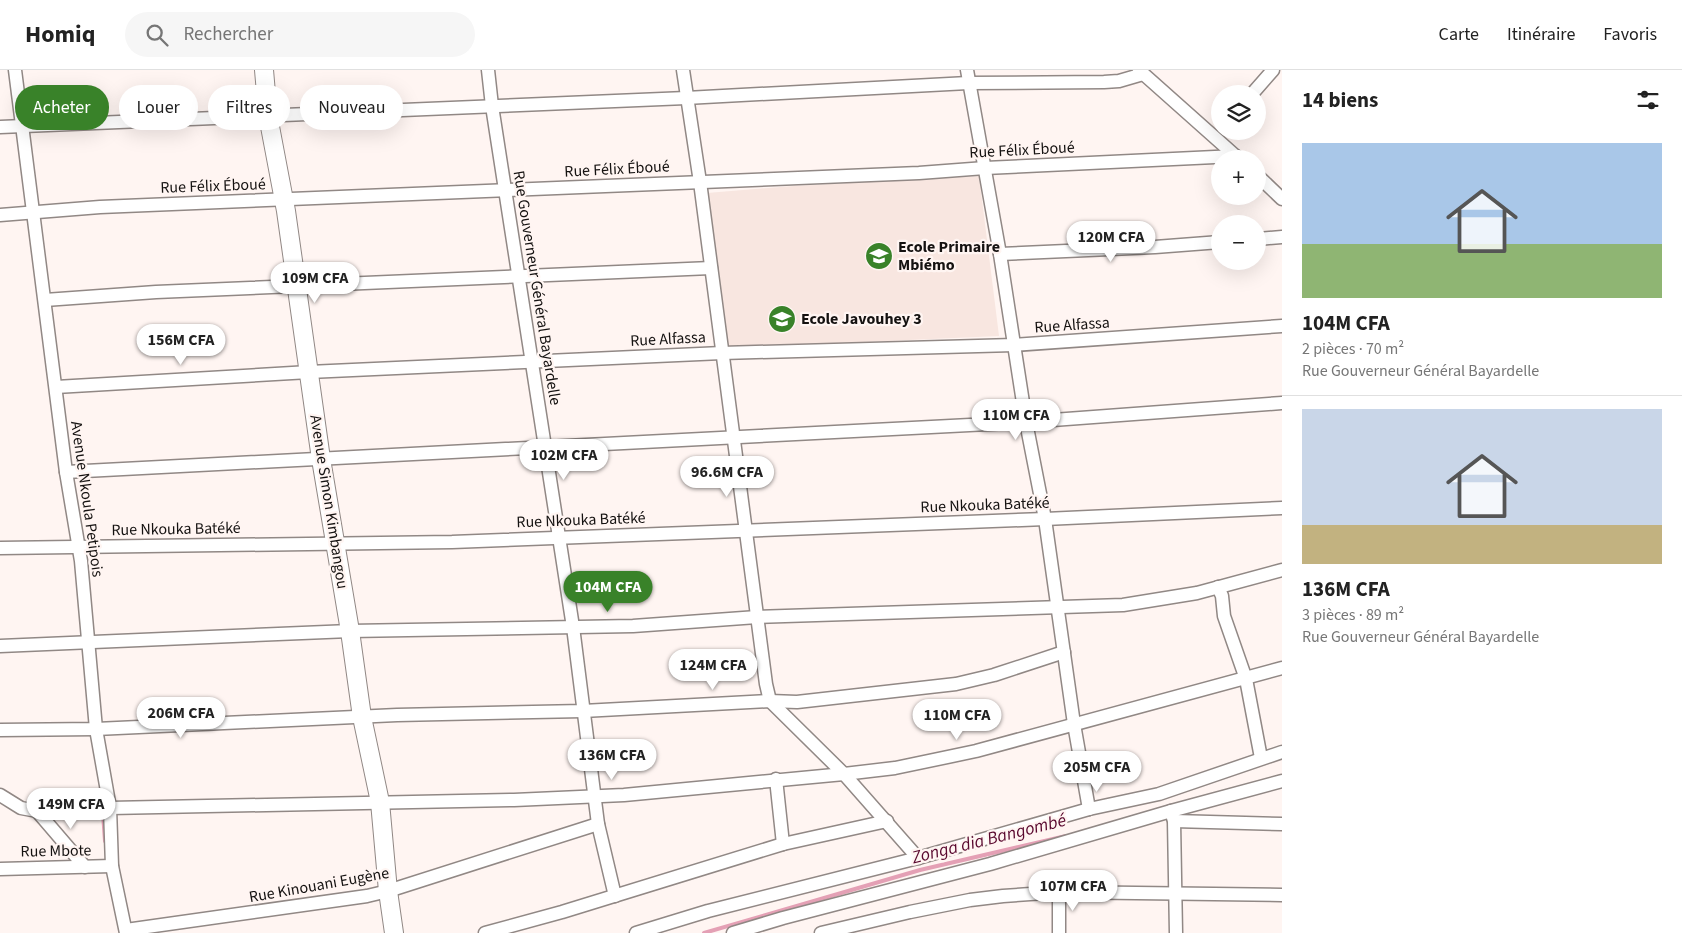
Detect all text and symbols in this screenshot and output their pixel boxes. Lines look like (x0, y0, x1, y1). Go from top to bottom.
search box (125, 12, 475, 57)
text: Homiq (25, 17, 95, 52)
icon: search (143, 21, 171, 49)
text: Rechercher (183, 21, 273, 48)
text: Carte (1439, 22, 1479, 47)
text: Itinéraire (1507, 22, 1575, 47)
text: Favoris (1603, 22, 1657, 47)
chip: Acheter (15, 85, 109, 130)
chip: Louer (119, 85, 198, 130)
chip: Filtres (208, 85, 290, 130)
chip: Nouveau (300, 85, 403, 130)
map controls (1211, 85, 1266, 270)
button: layers (1211, 85, 1266, 140)
text: 14 biens (1302, 85, 1378, 115)
icon: filters (1634, 86, 1662, 114)
street label: Rue Félix Éboué (969, 136, 1075, 164)
button: + (1211, 150, 1266, 205)
street label: Rue Félix Éboué (564, 155, 670, 183)
street label: Rue Gouverneur Général Bayardelle (508, 169, 566, 407)
street label: Rue Félix Éboué (160, 173, 266, 199)
icon: home (1437, 176, 1527, 266)
button: − (1211, 215, 1266, 270)
pin: 120M CFA (1059, 220, 1163, 263)
text: 120M CFA (1078, 226, 1144, 248)
place label: Ecole Primaire Mbiémo (898, 236, 1000, 276)
school or university icon: Ecole Primaire Mbiémo (864, 241, 894, 271)
pin: 109M CFA (263, 262, 367, 304)
text: 109M CFA (282, 267, 348, 289)
school or university icon: Ecole Javouhey 3 (767, 304, 797, 334)
place label: Ecole Javouhey 3 (801, 308, 922, 330)
text: 104M CFA (1302, 308, 1390, 338)
street label: Rue Alfassa (1034, 311, 1110, 339)
pin: 156M CFA (129, 324, 233, 366)
street label: Rue Alfassa (630, 326, 706, 352)
text: 156M CFA (148, 329, 214, 351)
text: 2 pièces · 70 m² (1302, 338, 1404, 360)
text: Rue Gouverneur Général Bayardelle (1302, 360, 1539, 382)
pin: 110M CFA (964, 398, 1068, 441)
text: 110M CFA (983, 404, 1049, 426)
street label: Avenue Simon Kimbangou (304, 413, 354, 591)
street label: Avenue Nkoula Petipois (65, 420, 109, 579)
pin: 102M CFA (512, 438, 616, 481)
icon: home (1437, 441, 1527, 531)
text: 102M CFA (531, 444, 597, 466)
pin: 96.6M CFA (670, 456, 784, 498)
text: 96.6M CFA (691, 461, 763, 483)
street label: Rue Nkouka Batéké (920, 492, 1050, 518)
street label: Rue Nkouka Batéké (516, 507, 646, 533)
street label: Rue Nkouka Batéké (111, 517, 241, 541)
pin: 104M CFA (556, 570, 660, 613)
text: 136M CFA (1302, 574, 1390, 604)
text: 104M CFA (575, 576, 641, 598)
text: 3 pièces · 89 m² (1302, 604, 1404, 626)
text: Rue Gouverneur Général Bayardelle (1302, 626, 1539, 648)
pin: 124M CFA (661, 648, 765, 691)
text: 124M CFA (680, 654, 746, 676)
pin: 206M CFA (129, 696, 233, 739)
pin: 110M CFA (905, 698, 1009, 741)
text: 206M CFA (148, 702, 214, 724)
text: 110M CFA (924, 704, 990, 726)
pin: 136M CFA (560, 738, 664, 781)
text: 136M CFA (579, 744, 645, 766)
pin: 205M CFA (1045, 750, 1149, 793)
text: 205M CFA (1064, 756, 1130, 778)
pin: 149M CFA (19, 788, 123, 830)
text: 149M CFA (38, 793, 104, 815)
water label: Zonga dia Bangombé (908, 808, 1069, 871)
street label: Rue Mbote (20, 839, 92, 863)
street label: Rue Kinouani Eugène (247, 862, 391, 908)
pin: 107M CFA (1021, 870, 1125, 912)
text: 107M CFA (1040, 875, 1106, 897)

